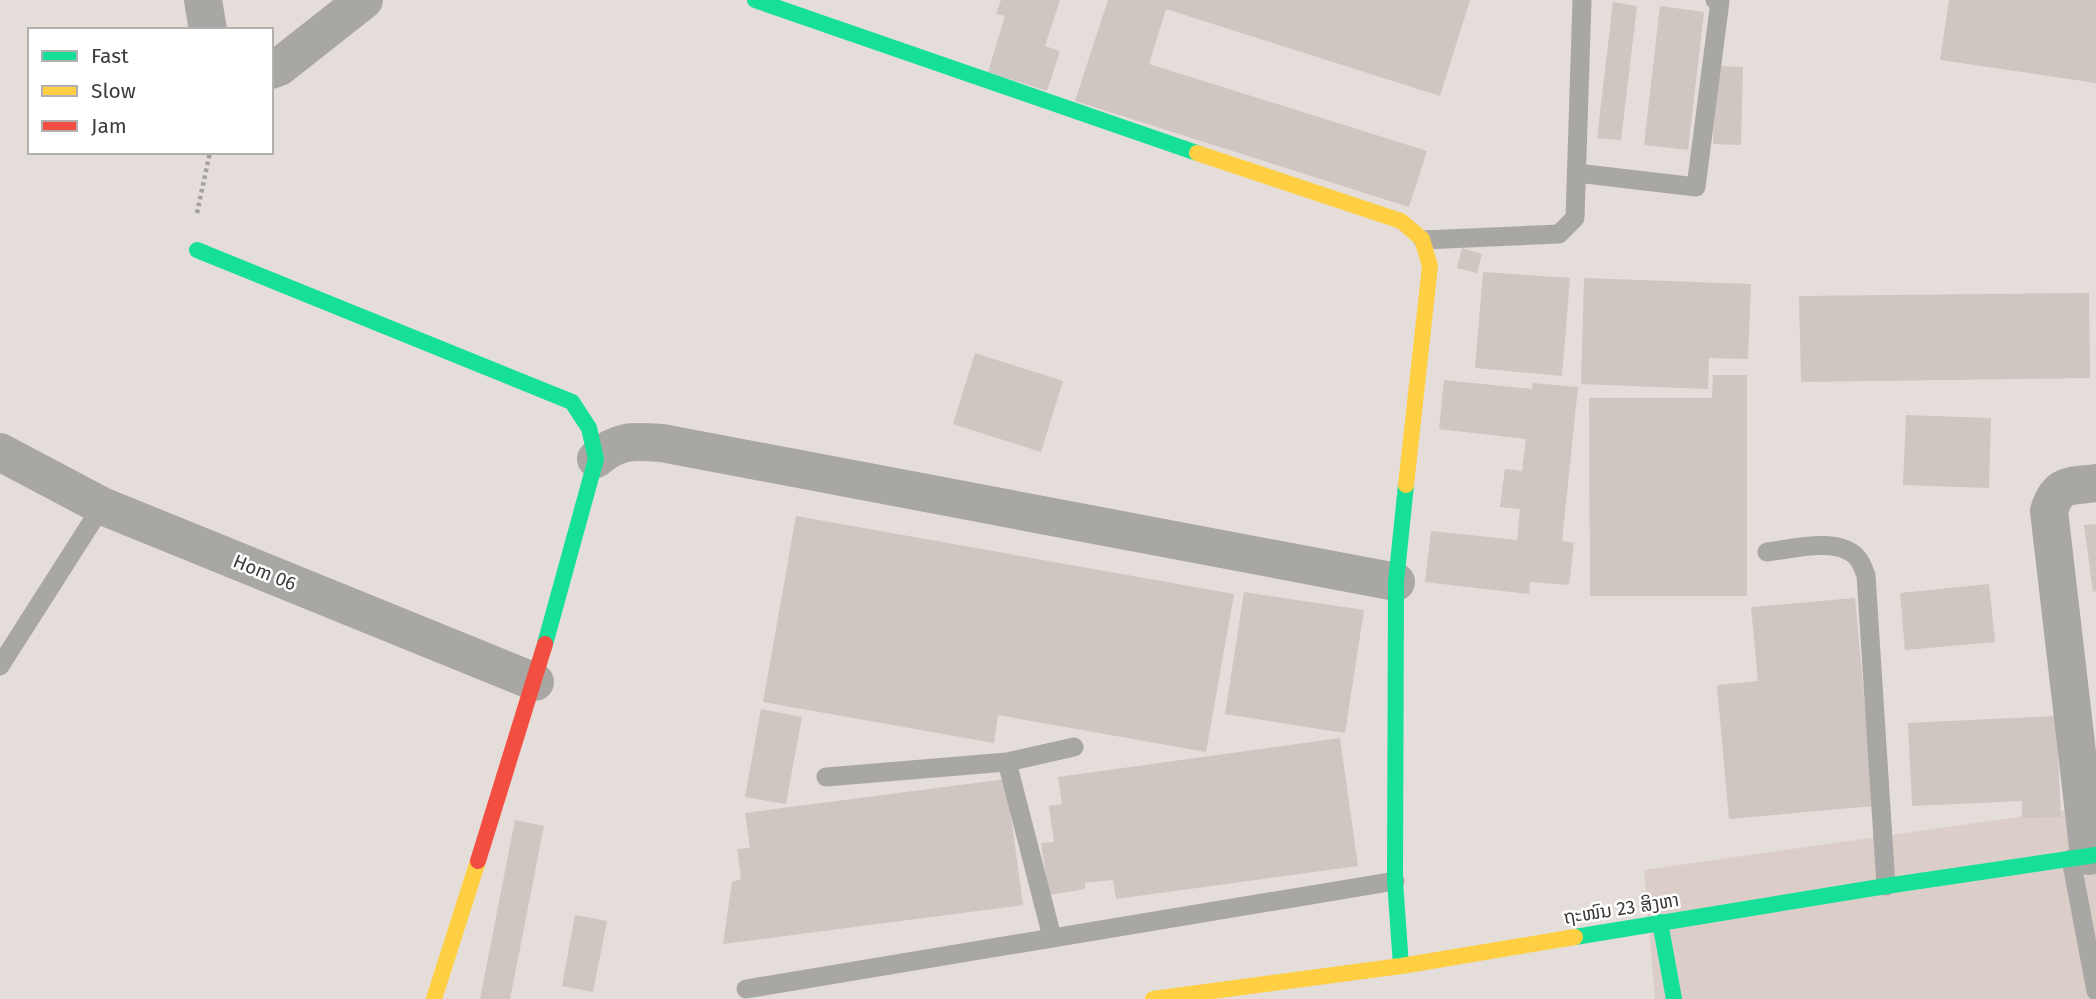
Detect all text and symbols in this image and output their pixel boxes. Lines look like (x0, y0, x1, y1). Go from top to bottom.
legend (28, 28, 273, 154)
text: Fast (91, 43, 129, 69)
text: Slow (91, 78, 136, 104)
text: Jam (91, 113, 127, 139)
street label: Hom 06 (230, 549, 300, 596)
street label: ຖະໜົນ 23 ສິງຫາ (1562, 888, 1681, 929)

